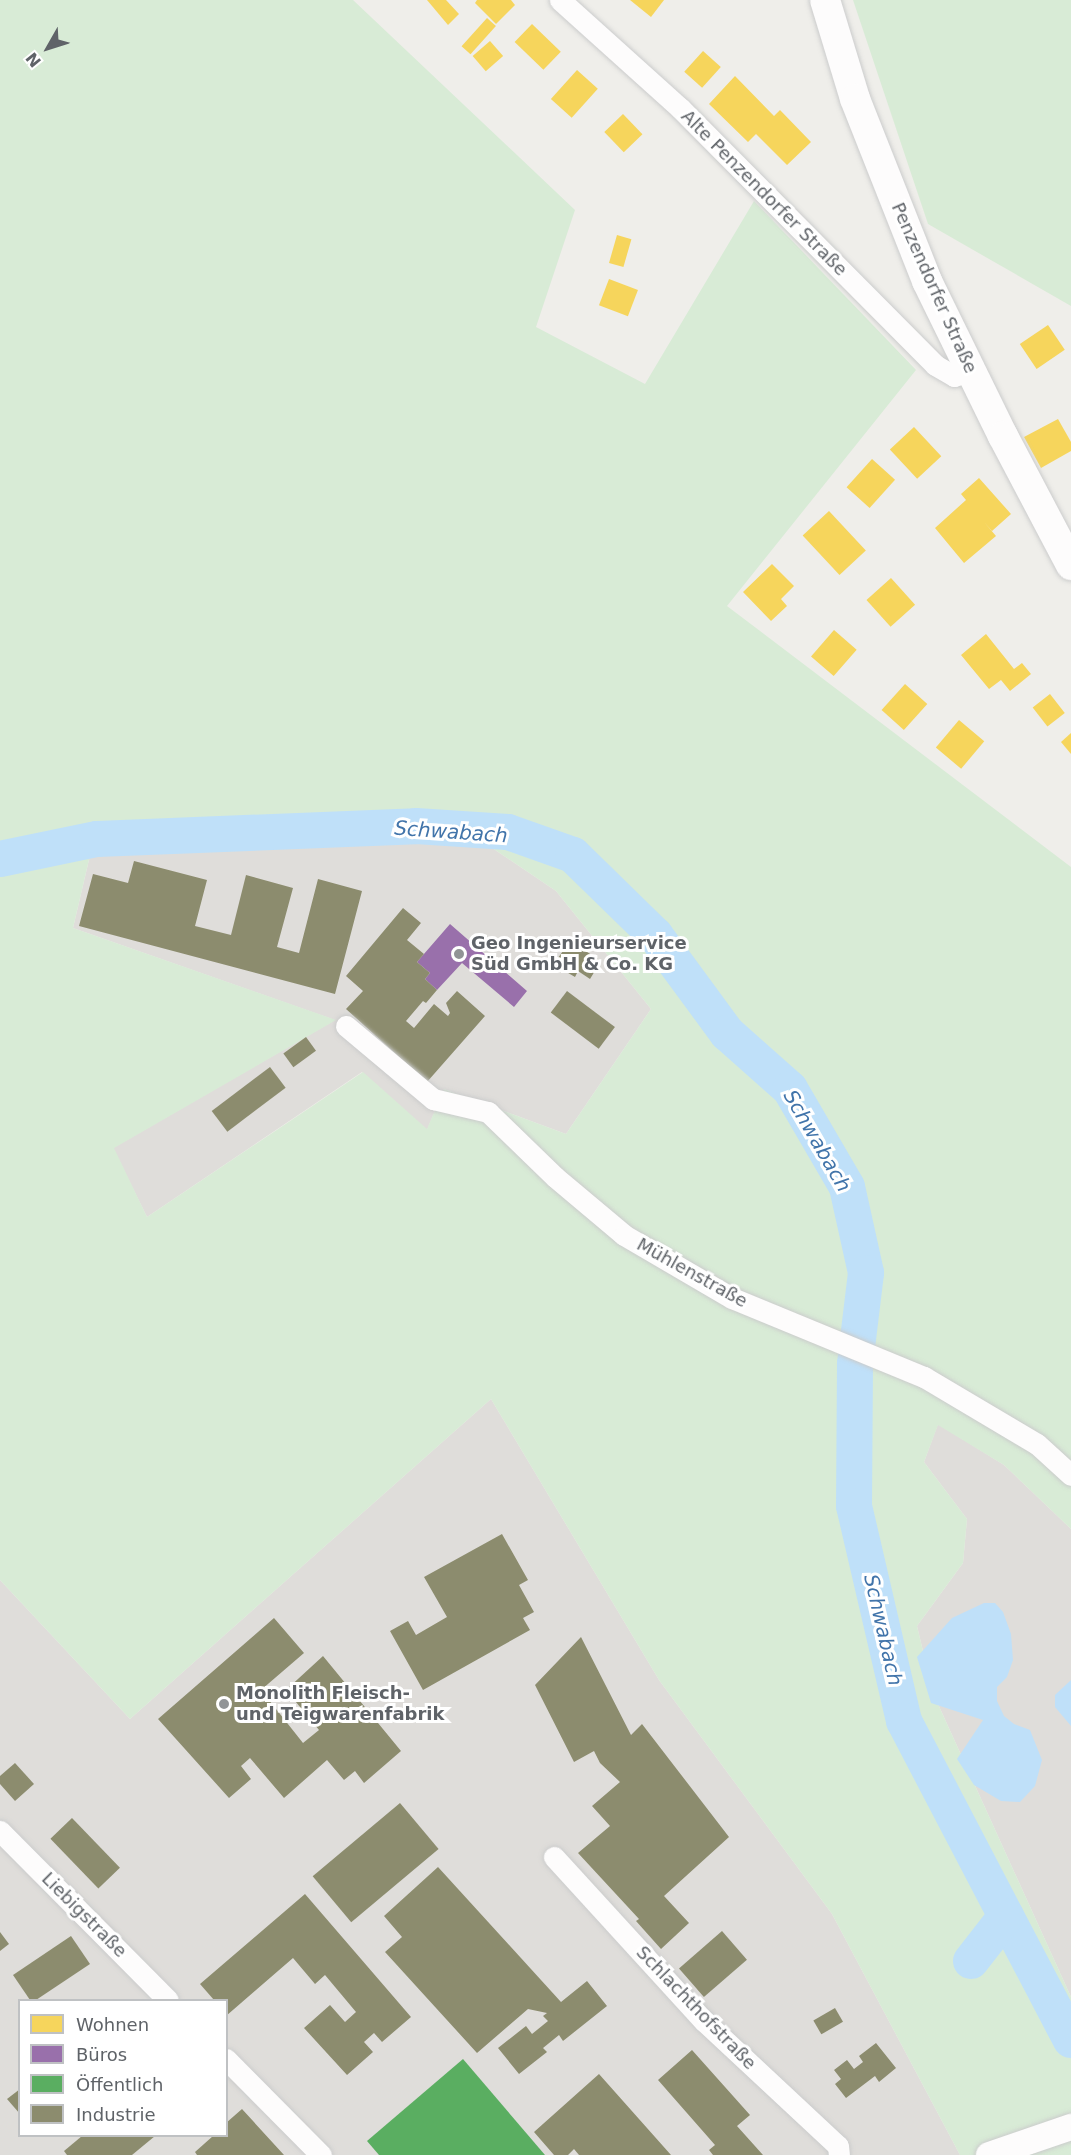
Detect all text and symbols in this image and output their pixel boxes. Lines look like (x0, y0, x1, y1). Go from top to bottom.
north arrow (18, 18, 78, 78)
text: N (22, 48, 45, 71)
street label: Alte Penzendorfer Straße (677, 106, 851, 280)
street label: Penzendorfer Straße (887, 199, 981, 377)
water label: Schwabach (393, 816, 509, 848)
place label: Geo Ingenieurservice Süd GmbH & Co. KG (471, 933, 687, 976)
marker: Geo Ingenieurservice Süd GmbH & Co. KG (452, 947, 466, 961)
water label: Schwabach (778, 1086, 856, 1196)
street label: Mühlenstraße (633, 1234, 751, 1312)
water label: Schwabach (859, 1572, 907, 1688)
place label: Monolith Fleisch- und Teigwarenfabrik (236, 1683, 444, 1726)
marker: Monolith Fleisch- und Teigwarenfabrik (217, 1697, 231, 1711)
street label: Liebigstraße (37, 1868, 131, 1962)
street label: Schlachthofstraße (632, 1942, 760, 2074)
legend (18, 1999, 228, 2137)
text: Wohnen (76, 2014, 149, 2035)
text: Büros (76, 2044, 127, 2065)
text: Öffentlich (76, 2074, 163, 2095)
text: Industrie (76, 2104, 155, 2125)

